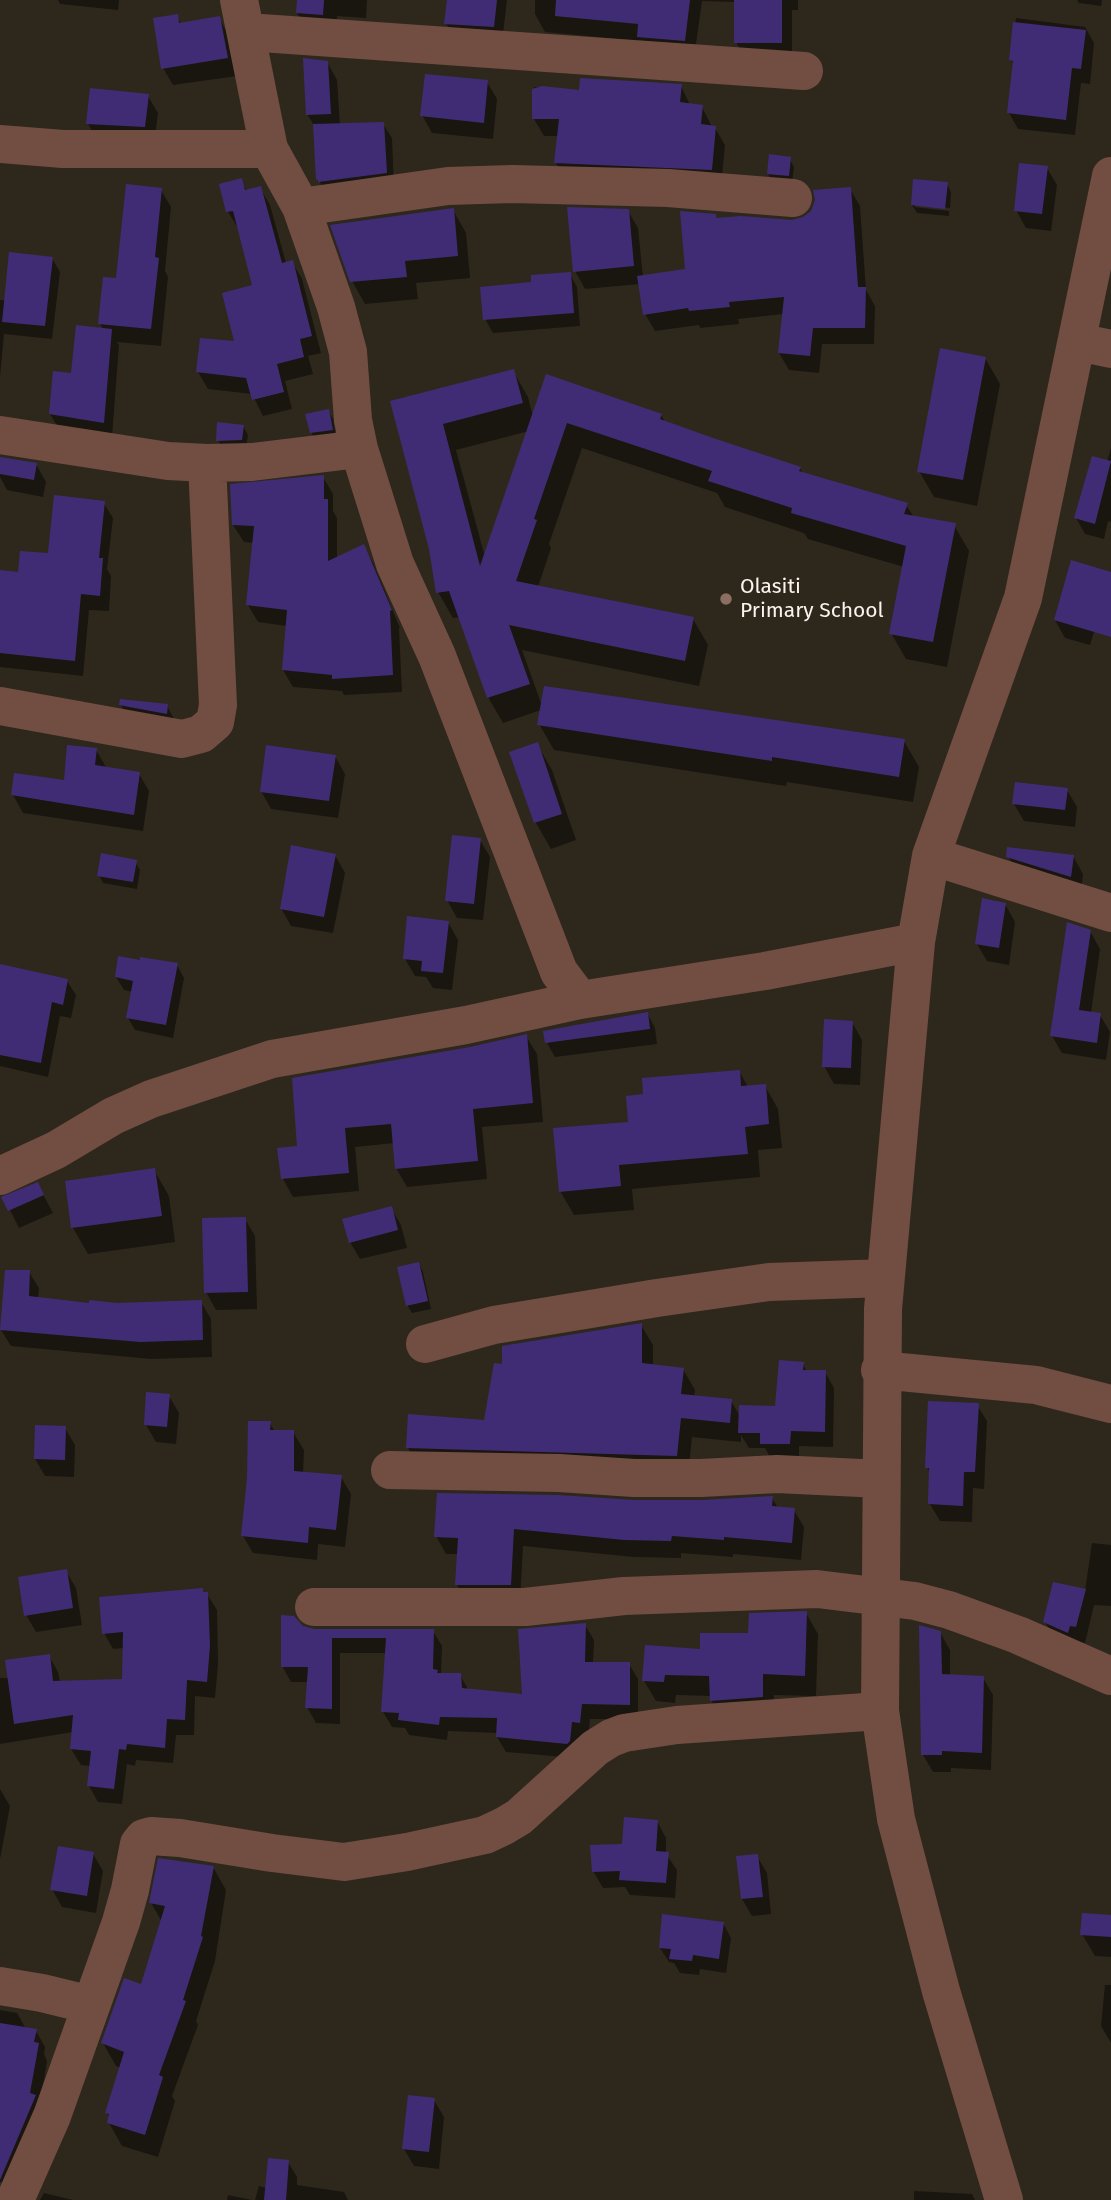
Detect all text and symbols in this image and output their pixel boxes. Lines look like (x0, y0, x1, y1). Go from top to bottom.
place label: Olasiti Primary School (740, 574, 884, 624)
marker: Olasiti Primary School (718, 591, 734, 607)

